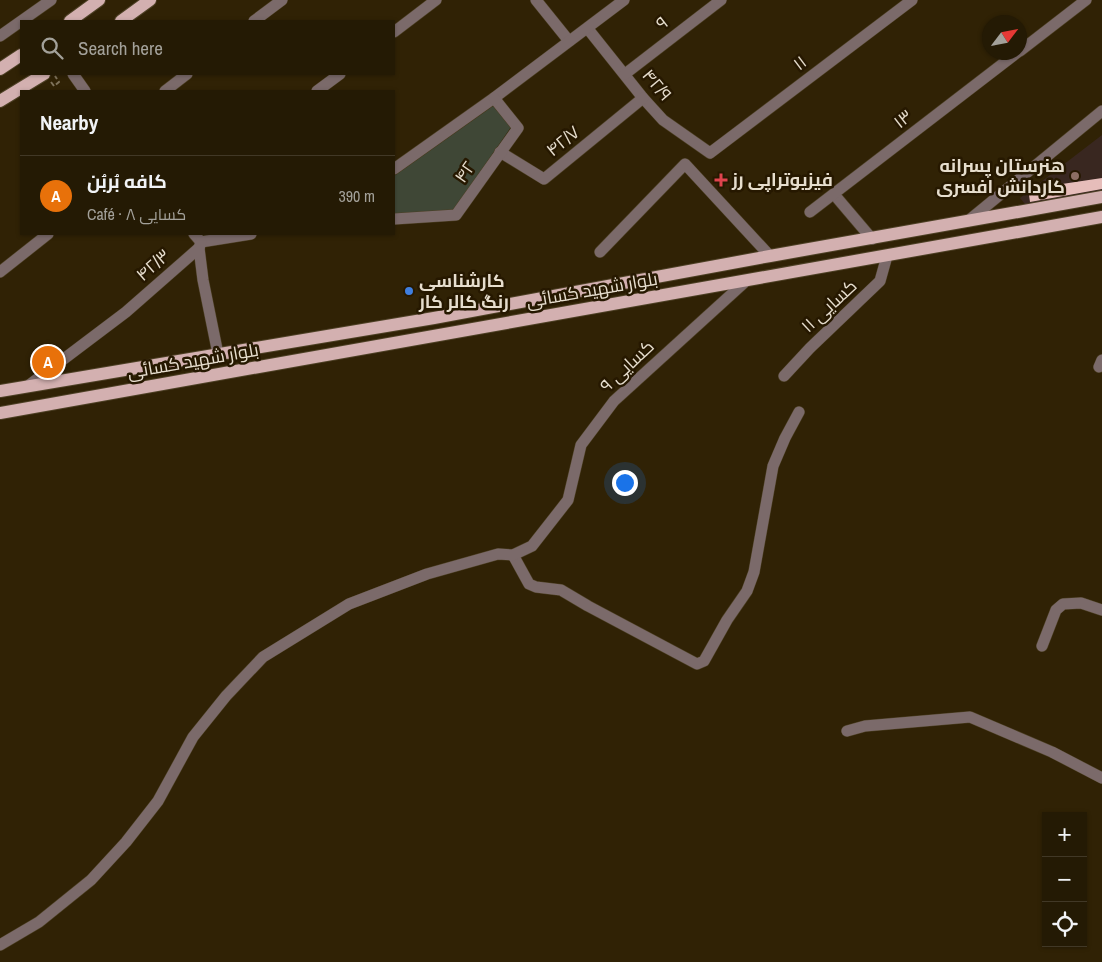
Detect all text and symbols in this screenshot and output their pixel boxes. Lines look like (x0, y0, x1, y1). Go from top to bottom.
street label: ۹ (650, 10, 673, 35)
north arrow (982, 15, 1027, 60)
search box (20, 20, 395, 75)
icon: search (38, 34, 66, 62)
text: Search here (78, 35, 163, 61)
street label: ۱۱ (788, 49, 812, 76)
street label: ۴۲/۹ (637, 63, 678, 106)
street label: ۱۳ (888, 103, 917, 134)
text: Nearby (40, 108, 98, 137)
street label: ۴۲/۷ (541, 119, 585, 162)
place label: هنرستان پسرانه کاردانش افسری (936, 153, 1065, 199)
street label: ۴۲ (448, 156, 481, 188)
place label: فیزیوتراپی رز (731, 167, 833, 192)
text: کافه بُربُن (87, 168, 167, 194)
marker: هنرستان پسرانه کاردانش افسری (1069, 170, 1081, 182)
marker: فیزیوتراپی رز (714, 173, 728, 187)
text: A (51, 185, 61, 207)
text: 390 m (339, 185, 375, 207)
text: Café · ۸ کسایی (87, 203, 186, 225)
street label: ۴۲/۳ (130, 243, 175, 286)
street label: بلوار شهید کسائی (524, 266, 660, 313)
place label: کارشناسی رنگ کالر کار (418, 268, 509, 314)
street label: ۱۱ کسایی (795, 273, 862, 338)
marker: کارشناسی رنگ کالر کار (403, 285, 415, 297)
street label: ۹ کسایی (594, 334, 659, 397)
street label: بلوار شهید کسائی (125, 337, 261, 384)
pin: A (32, 343, 64, 381)
your location (612, 470, 638, 496)
map controls (1042, 812, 1087, 947)
button: + (1042, 812, 1087, 857)
button: − (1042, 857, 1087, 902)
button: locate (1042, 902, 1087, 947)

